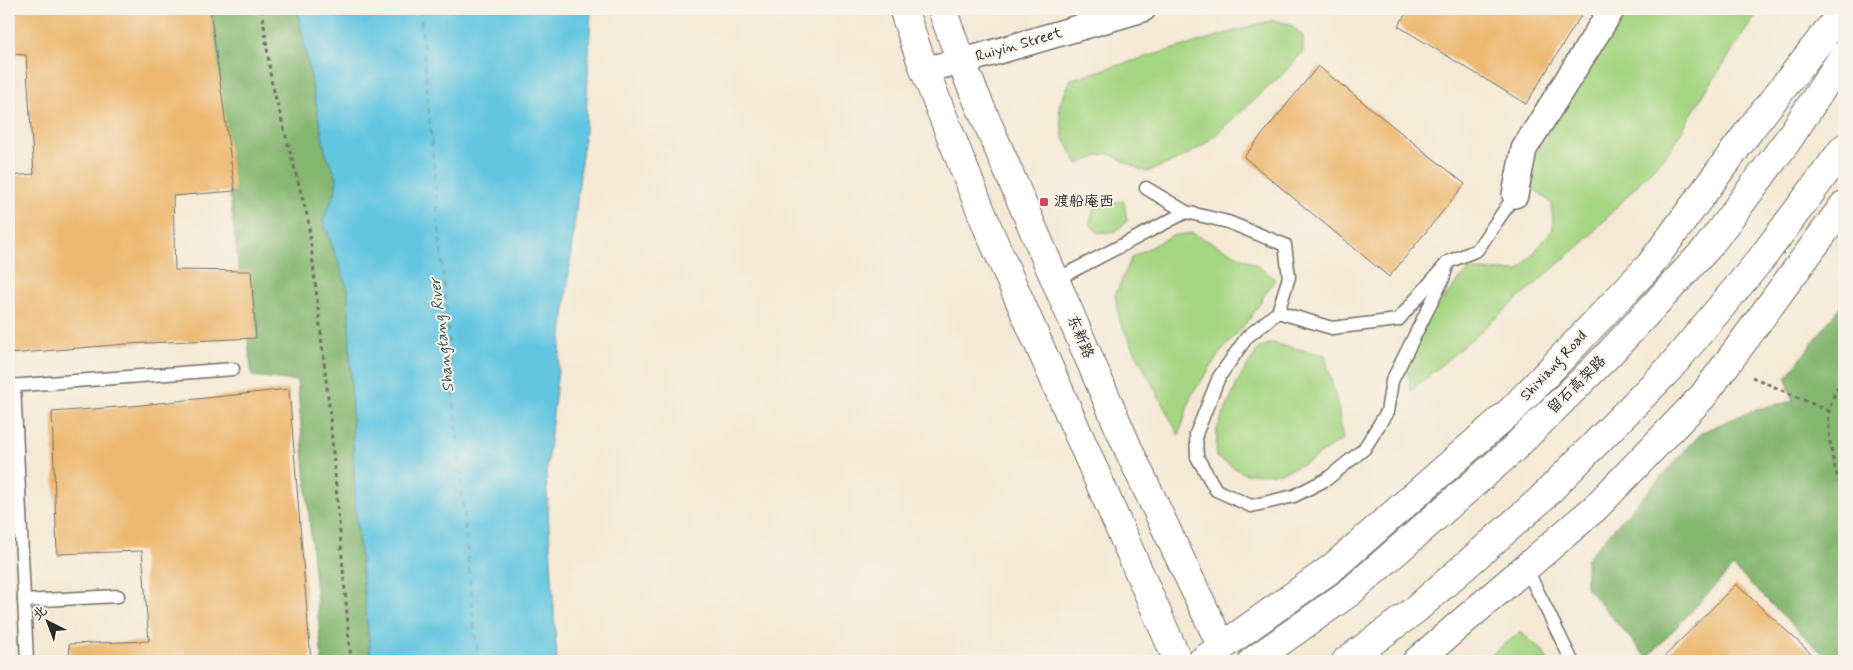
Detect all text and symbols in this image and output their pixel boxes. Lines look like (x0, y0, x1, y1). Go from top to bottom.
street label: Ruiyin Street (973, 23, 1065, 67)
place label: 渡船庵西 (1054, 192, 1114, 212)
marker: 渡船庵西 (1038, 196, 1050, 208)
water label: Shangtang River (424, 274, 459, 394)
street label: 东新路 (1062, 312, 1098, 362)
street label: Shixiang Road (1516, 326, 1593, 406)
street label: 留石高架路 (1543, 351, 1611, 419)
north arrow (22, 598, 72, 648)
text: 北 (29, 602, 51, 624)

